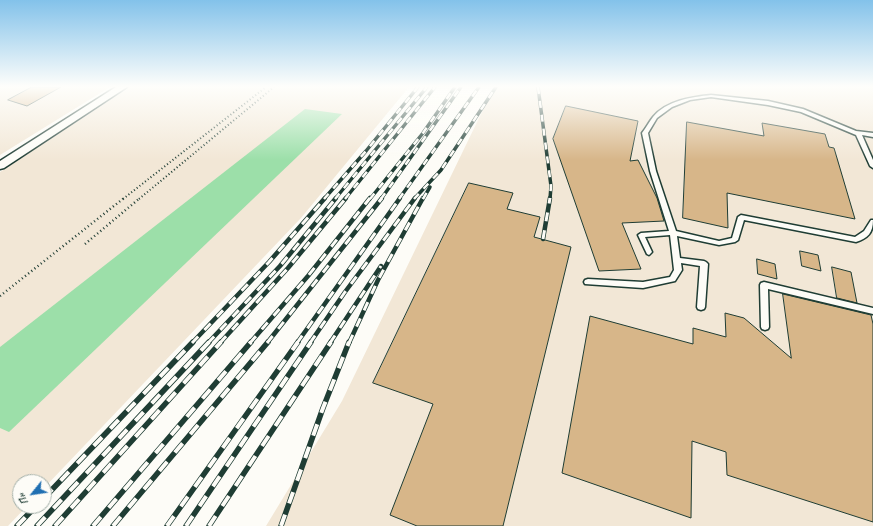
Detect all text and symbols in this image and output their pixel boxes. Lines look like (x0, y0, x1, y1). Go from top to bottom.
north arrow (12, 474, 52, 514)
text: Пн (14, 491, 31, 508)

